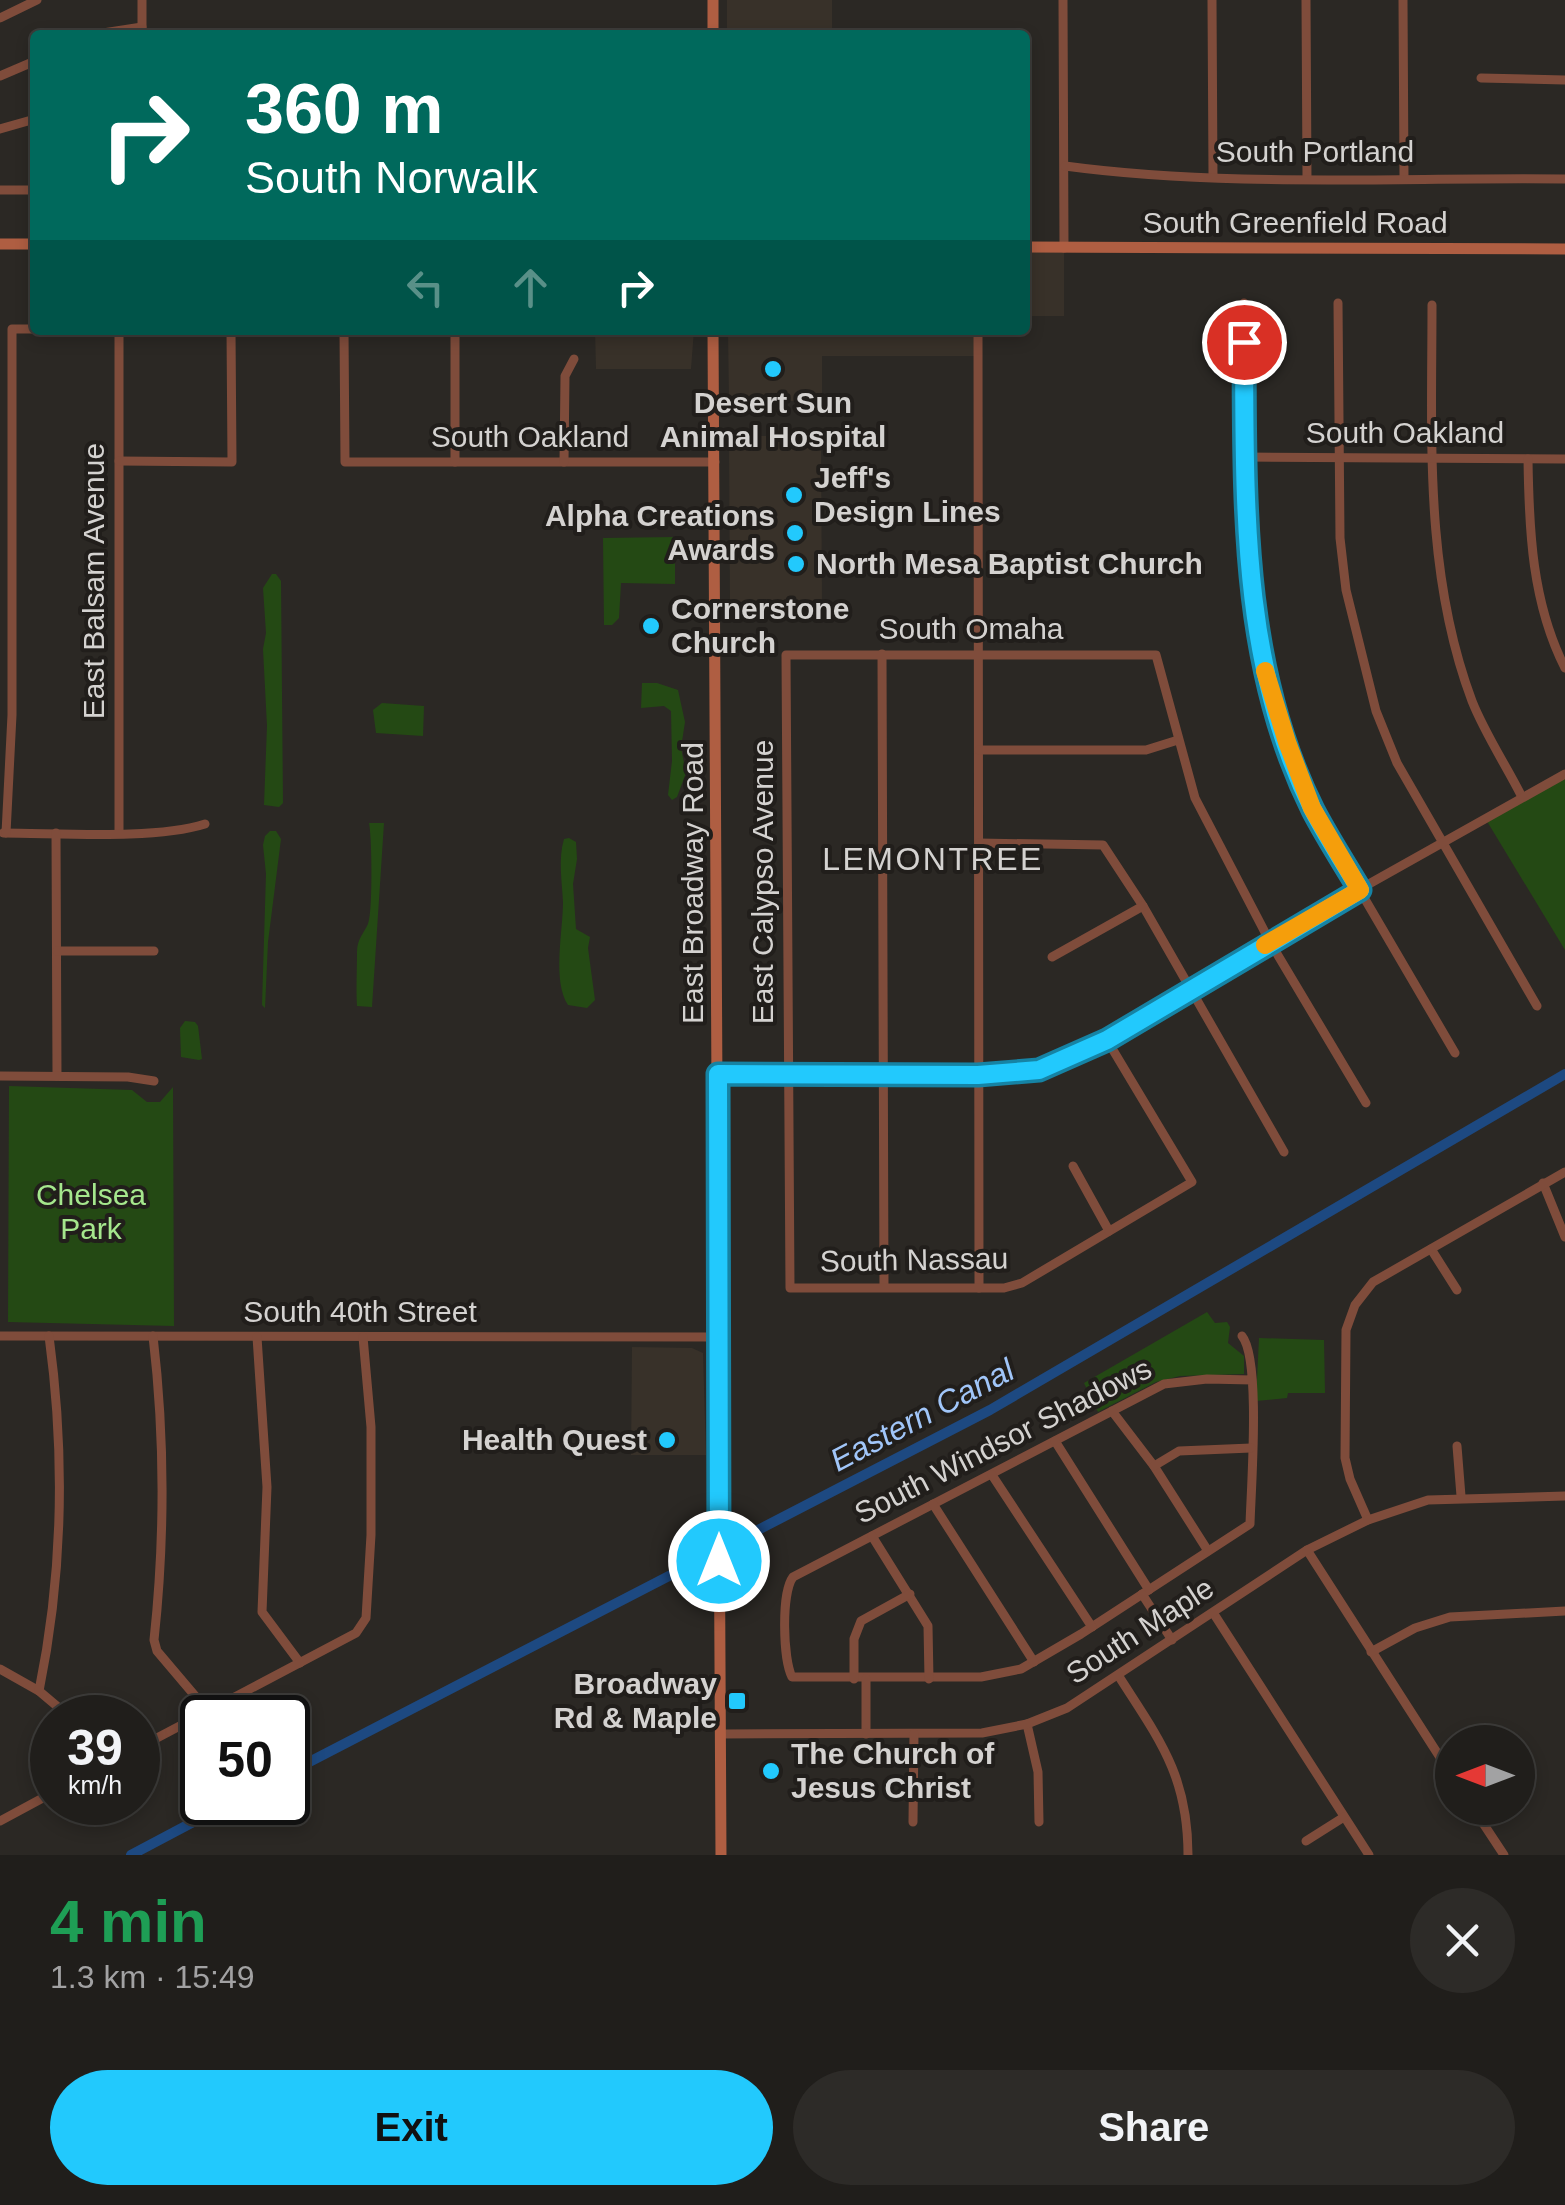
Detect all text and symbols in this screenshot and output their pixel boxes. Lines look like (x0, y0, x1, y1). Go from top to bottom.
icon: right (80, 70, 210, 200)
text: 360 m (245, 70, 443, 148)
street label: South Portland (1216, 135, 1414, 168)
text: South Norwalk (245, 152, 538, 203)
street label: South Greenfield Road (1142, 206, 1448, 239)
icon: left (398, 260, 453, 315)
icon: ahead (503, 260, 558, 315)
icon: right (608, 260, 663, 315)
pin (1202, 300, 1287, 385)
icon: arrive (1217, 315, 1272, 370)
marker: Desert Sun Animal Hospital (762, 358, 784, 380)
place label: Desert Sun Animal Hospital (660, 386, 886, 453)
street label: South Oakland (1306, 416, 1504, 449)
street label: South Oakland (431, 420, 629, 453)
street label: East Balsam Avenue (77, 443, 110, 719)
place label: Jeff's Design Lines (814, 461, 1001, 528)
marker: Jeff's Design Lines (783, 484, 805, 506)
place label: Alpha Creations Awards (545, 499, 775, 566)
marker: Alpha Creations Awards (784, 522, 806, 544)
place label: North Mesa Baptist Church (816, 547, 1203, 580)
marker: North Mesa Baptist Church (785, 553, 807, 575)
place label: Cornerstone Church (671, 592, 849, 659)
street label: South Omaha (878, 612, 1064, 645)
marker: Cornerstone Church (640, 615, 662, 637)
street label: East Calypso Avenue (746, 740, 779, 1024)
street label: East Broadway Road (676, 742, 709, 1024)
district label: LEMONTREE (822, 841, 1044, 877)
park label: Chelsea Park (36, 1178, 146, 1245)
street label: South Nassau (819, 1241, 1008, 1278)
street label: South 40th Street (243, 1295, 477, 1328)
water label: Eastern Canal (824, 1351, 1021, 1478)
street label: South Windsor Shadows (849, 1351, 1157, 1530)
place label: Health Quest (462, 1423, 647, 1456)
marker: Health Quest (656, 1429, 678, 1451)
position arrow (667, 1509, 771, 1613)
street label: South Maple (1060, 1571, 1219, 1690)
place label: Broadway Rd & Maple (554, 1667, 717, 1734)
marker: Broadway Rd & Maple (726, 1690, 748, 1712)
speed limit sign: 50 (180, 1695, 310, 1825)
text: 39 (67, 1720, 123, 1776)
north arrow (1435, 1725, 1535, 1825)
map controls (1435, 1725, 1535, 1825)
place label: The Church of Jesus Christ (791, 1737, 995, 1804)
marker: The Church of Jesus Christ (760, 1760, 782, 1782)
text: km/h (68, 1771, 122, 1799)
text: 4 min (50, 1888, 207, 1955)
button: close (1410, 1888, 1515, 1993)
text: 1.3 km · 15:49 (50, 1959, 255, 1995)
button: Exit (50, 2070, 773, 2185)
button: Share (793, 2070, 1515, 2185)

